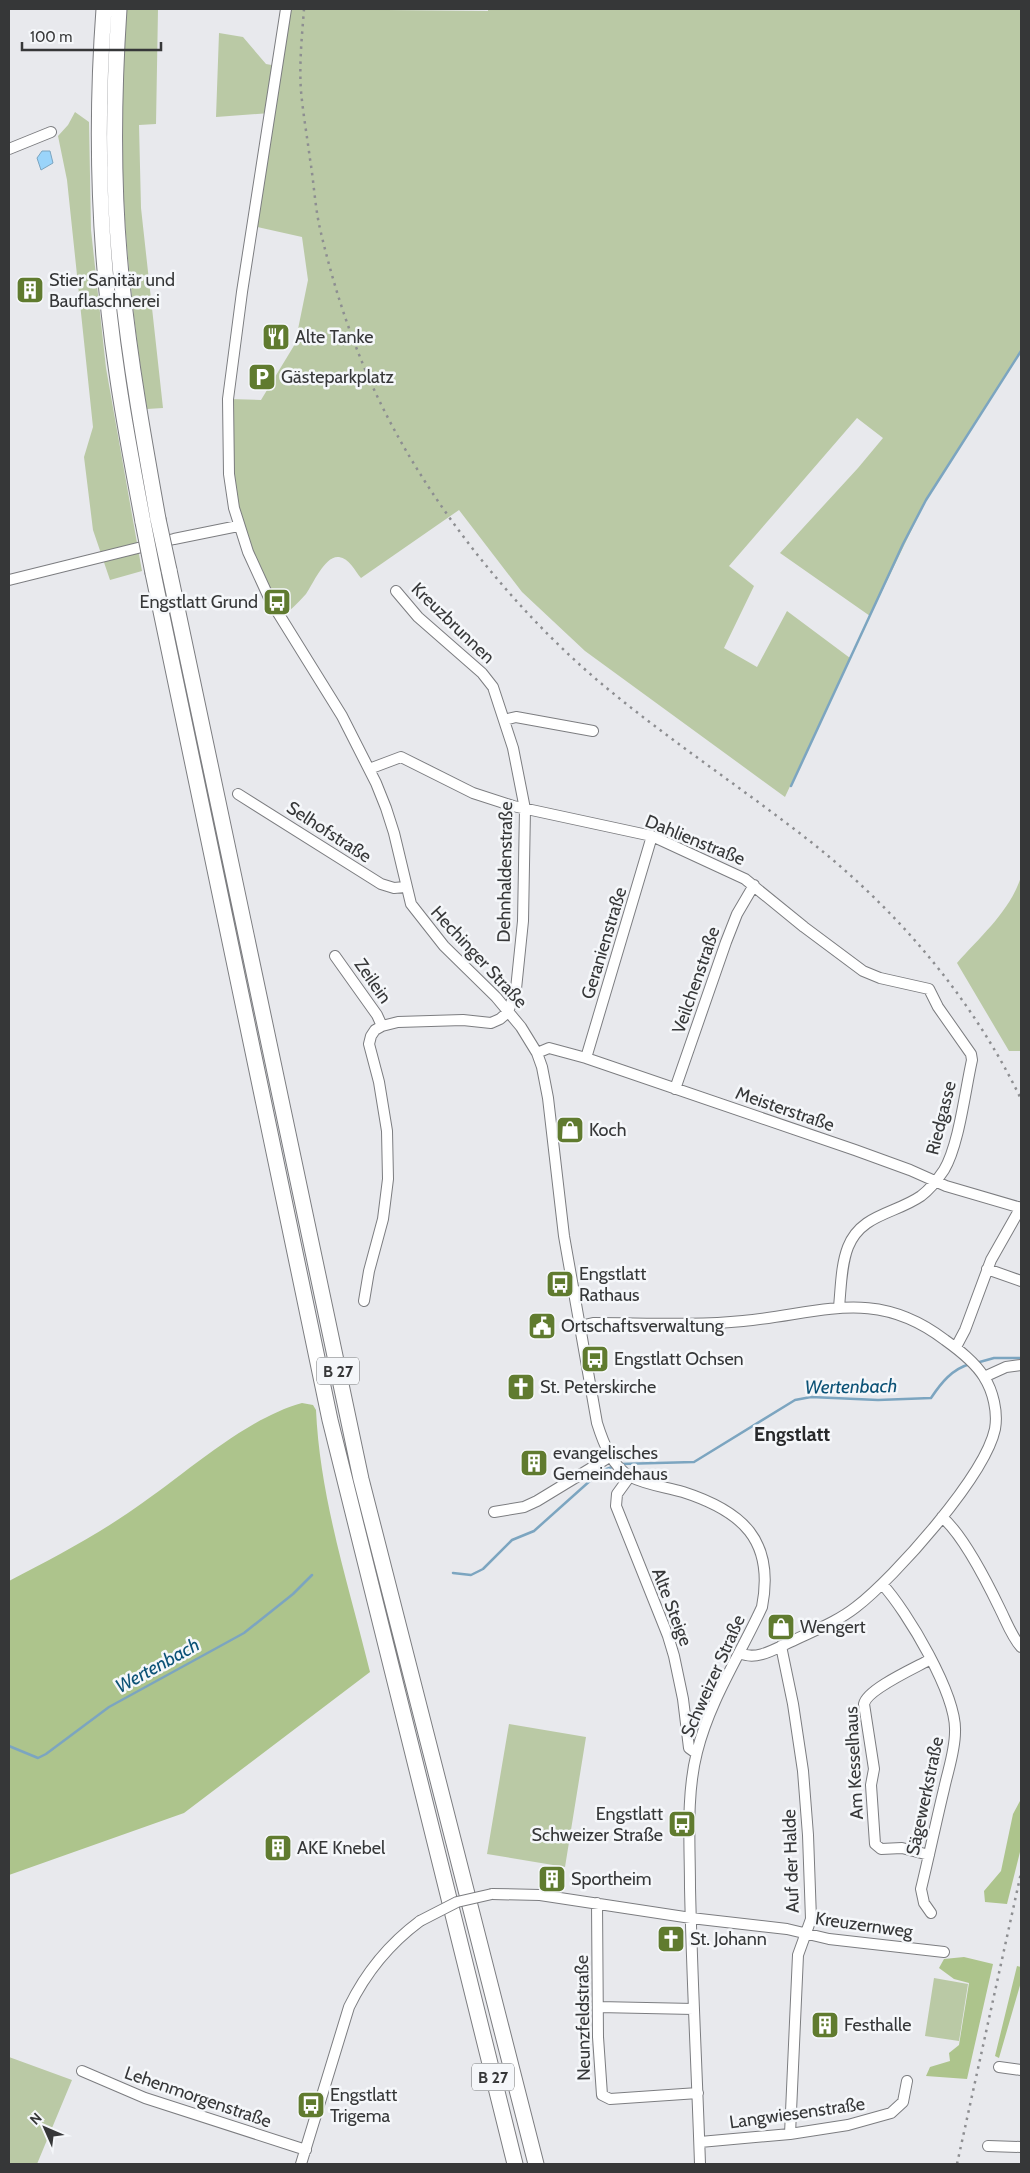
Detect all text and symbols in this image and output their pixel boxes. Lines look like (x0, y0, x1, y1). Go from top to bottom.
scale bar (22, 20, 161, 52)
text: 100 m (30, 28, 72, 46)
place label: Stier Sanitär und Bauflaschnerei (49, 269, 175, 312)
building icon: Stier Sanitär und Bauflaschnerei (15, 275, 45, 305)
restaurant icon: Alte Tanke (261, 322, 291, 352)
place label: Alte Tanke (295, 326, 373, 348)
parking icon: Gästeparkplatz (247, 362, 277, 392)
place label: Gästeparkplatz (281, 366, 395, 388)
street label: Kreuzbrunnen (407, 578, 499, 668)
bus stop icon: Engstlatt Grund (262, 587, 292, 617)
place label: Engstlatt Grund (140, 591, 258, 613)
street label: Selhofstraße (282, 796, 376, 868)
street label: Dehnhaldenstraße (493, 801, 517, 943)
street label: Dahlienstraße (642, 810, 748, 870)
street label: Geranienstraße (577, 884, 631, 1002)
street label: Hechinger Straße (426, 901, 532, 1013)
street label: Veilchenstraße (667, 924, 725, 1036)
street label: Zeilein (350, 954, 396, 1008)
street label: Riedgasse (921, 1079, 961, 1157)
street label: Meisterstraße (733, 1082, 837, 1136)
shop icon: Koch (555, 1115, 585, 1145)
place label: Koch (589, 1119, 626, 1141)
place label: Engstlatt Rathaus (579, 1263, 646, 1306)
bus stop icon: Engstlatt Rathaus (545, 1269, 575, 1299)
public building icon: Ortschaftsverwaltung (527, 1311, 557, 1341)
place label: Ortschaftsverwaltung (561, 1315, 725, 1337)
bus stop icon: Engstlatt Ochsen (580, 1344, 610, 1374)
place label: Engstlatt Ochsen (614, 1348, 744, 1370)
road number: B 27 (317, 1358, 359, 1384)
church icon: St. Peterskirche (506, 1372, 536, 1402)
water label: Wertenbach (805, 1374, 897, 1399)
place label: St. Peterskirche (540, 1376, 656, 1398)
district label: Engstlatt (754, 1422, 830, 1446)
place label: evangelisches Gemeindehaus (553, 1442, 668, 1485)
building icon: evangelisches Gemeindehaus (519, 1448, 549, 1478)
street label: Alte Steige (647, 1565, 697, 1649)
street label: Schweizer Straße (676, 1611, 750, 1741)
shop icon: Wengert (766, 1612, 796, 1642)
place label: Wengert (800, 1616, 866, 1638)
water label: Wertenbach (111, 1633, 203, 1698)
street label: Am Kesselhaus (840, 1706, 868, 1820)
street label: Sägewerkstraße (902, 1735, 948, 1857)
place label: Engstlatt Schweizer Straße (531, 1803, 663, 1846)
bus stop icon: Engstlatt Schweizer Straße (667, 1809, 697, 1839)
street label: Auf der Halde (778, 1809, 804, 1913)
building icon: AKE Knebel (263, 1833, 293, 1863)
place label: AKE Knebel (297, 1837, 386, 1859)
building icon: Sportheim (537, 1864, 567, 1894)
place label: Sportheim (571, 1868, 652, 1890)
street label: Kreuzernweg (814, 1907, 915, 1943)
church icon: St. Johann (656, 1924, 686, 1954)
place label: St. Johann (690, 1928, 767, 1950)
street label: Neunzfeldstraße (571, 1955, 595, 2081)
building icon: Festhalle (810, 2010, 840, 2040)
place label: Festhalle (844, 2014, 911, 2036)
street label: Lehenmorgenstraße (122, 2062, 274, 2132)
road number: B 27 (472, 2064, 514, 2090)
place label: Engstlatt Trigema (330, 2084, 397, 2127)
bus stop icon: Engstlatt Trigema (296, 2090, 326, 2120)
street label: Langwiesenstraße (728, 2093, 866, 2133)
north arrow (20, 2103, 70, 2153)
text: N (26, 2109, 46, 2129)

